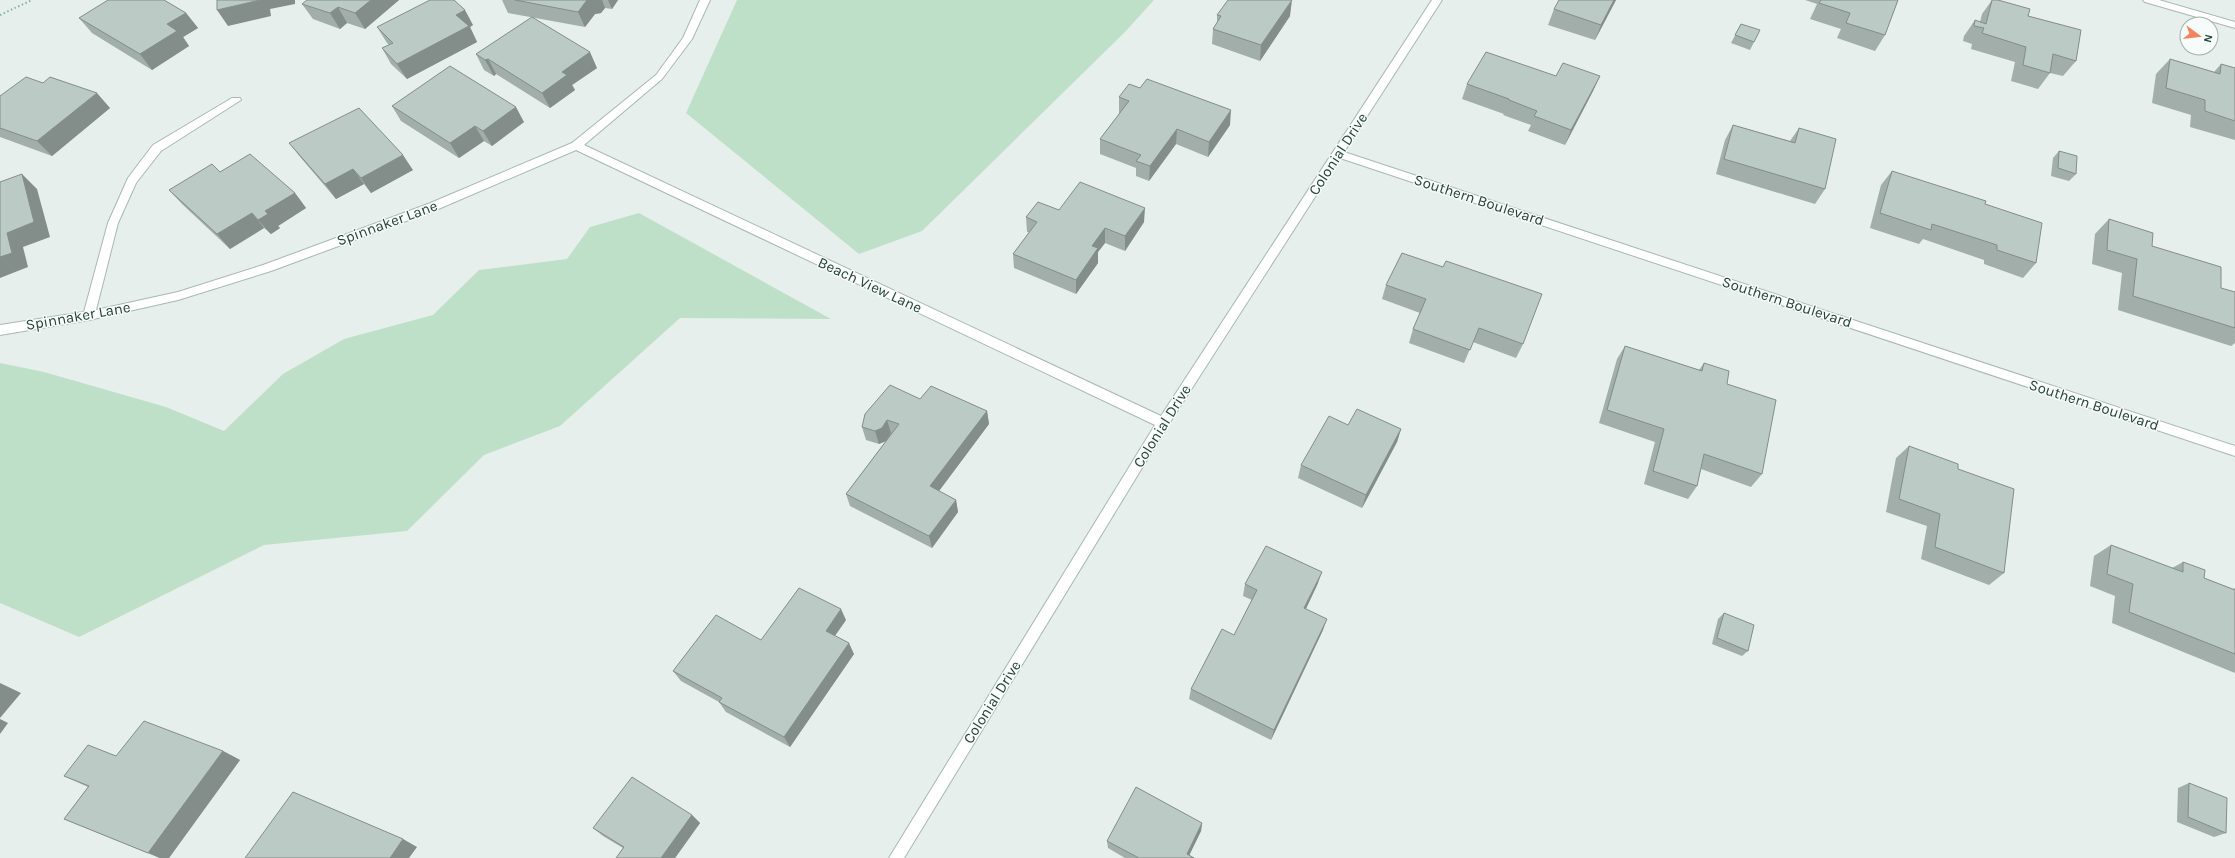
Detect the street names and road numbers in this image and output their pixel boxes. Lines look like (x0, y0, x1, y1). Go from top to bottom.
street label: Colonial Drive (1305, 110, 1371, 198)
street label: Southern Boulevard (1412, 171, 1546, 229)
street label: Spinnaker Lane (334, 196, 440, 250)
street label: Beach View Lane (815, 253, 925, 317)
street label: Southern Boulevard (1720, 273, 1854, 331)
street label: Spinnaker Lane (24, 298, 132, 334)
street label: Southern Boulevard (2027, 376, 2161, 434)
street label: Colonial Drive (1129, 381, 1195, 471)
street label: Colonial Drive (959, 657, 1025, 747)

